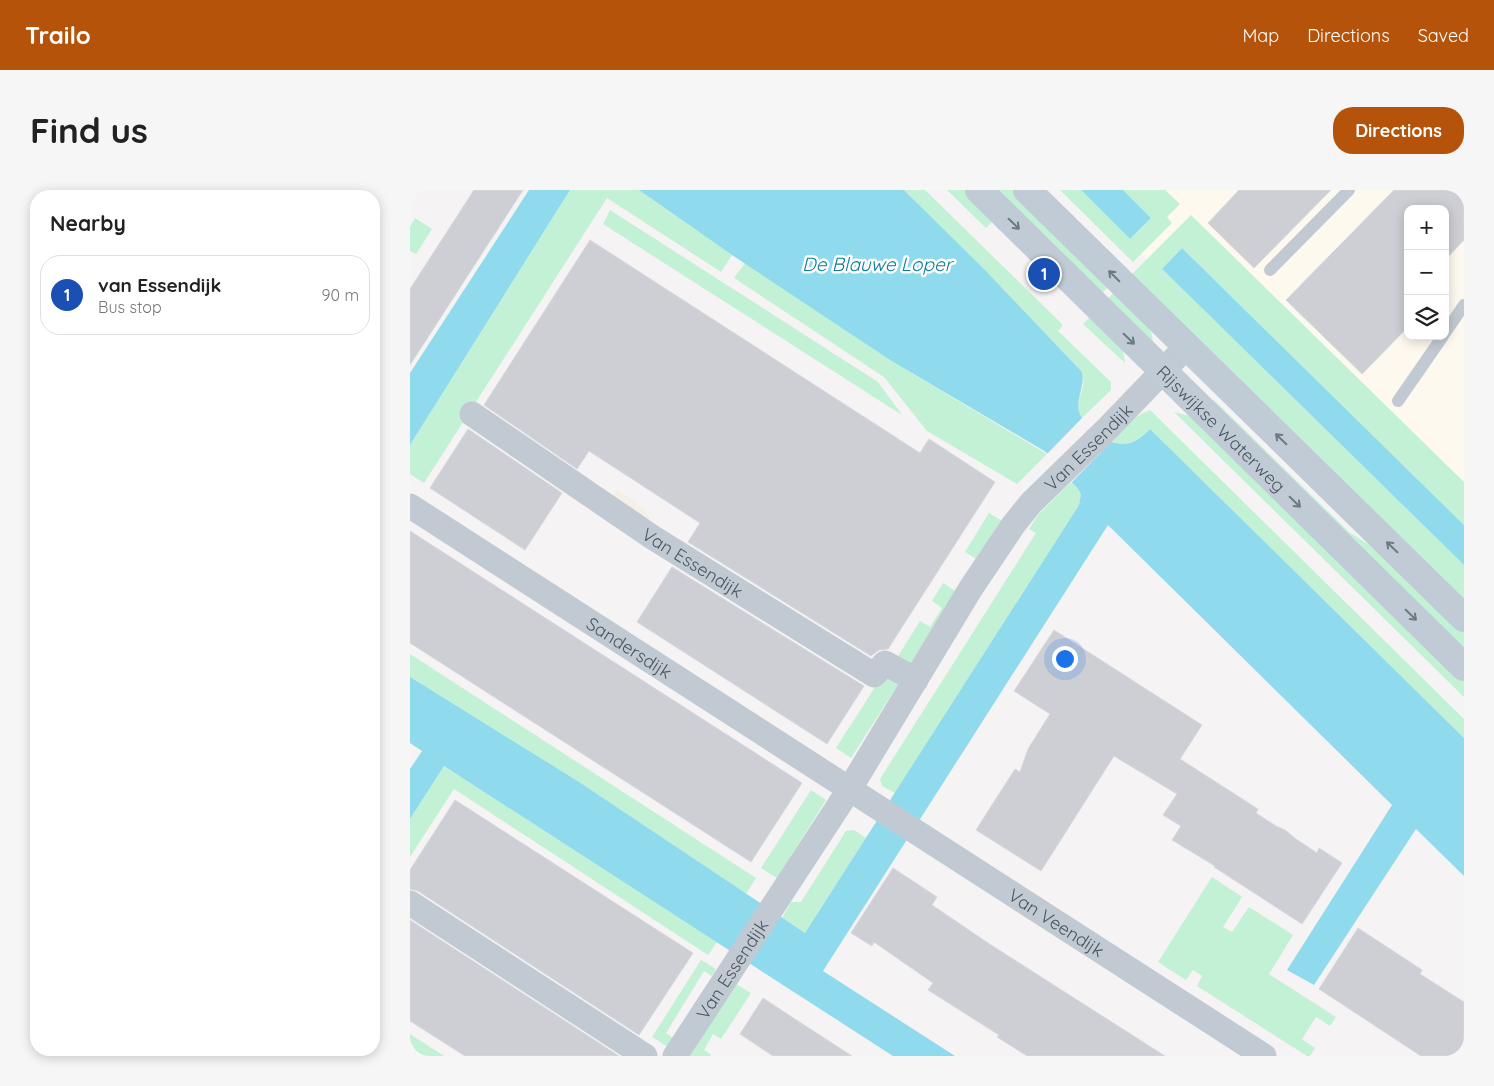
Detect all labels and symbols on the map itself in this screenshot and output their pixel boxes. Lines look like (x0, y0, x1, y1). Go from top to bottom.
one-way arrow (1008, 218, 1020, 230)
water label: De Blauwe Loper (802, 252, 955, 276)
pin: 1 (1028, 255, 1060, 293)
one-way arrow (1108, 270, 1120, 282)
one-way arrow (1123, 333, 1135, 345)
street label: Rijswijkse Waterweg (1152, 360, 1291, 497)
street label: Van Essendijk (1039, 398, 1137, 496)
one-way arrow (1275, 433, 1287, 445)
one-way arrow (1289, 495, 1301, 508)
street label: Van Essendijk (638, 522, 748, 602)
one-way arrow (1385, 541, 1398, 553)
one-way arrow (1405, 609, 1418, 621)
street label: Sandersdijk (582, 611, 677, 683)
your location (1052, 646, 1078, 672)
street label: Van Veendijk (1004, 883, 1109, 962)
street label: Van Essendijk (691, 915, 773, 1023)

